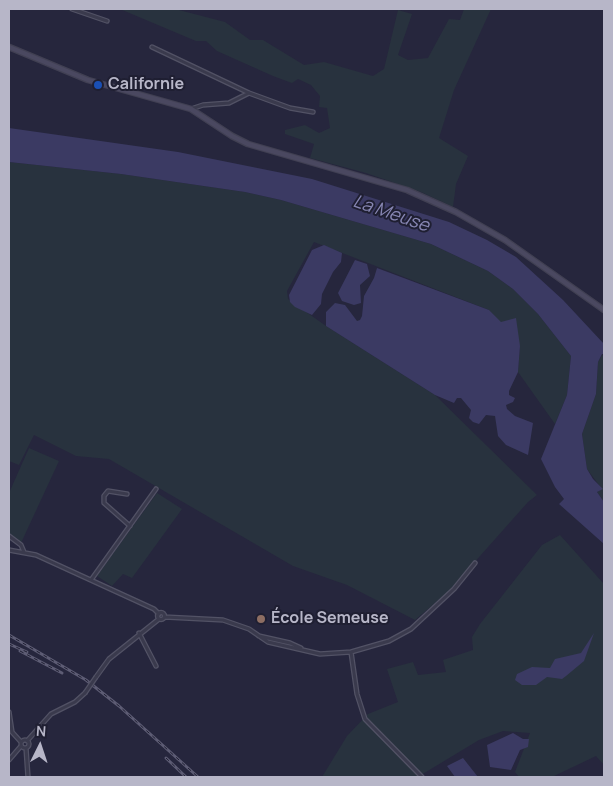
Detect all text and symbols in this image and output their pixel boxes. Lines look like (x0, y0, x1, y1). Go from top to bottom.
place label: Californie (108, 75, 184, 95)
marker: Californie (92, 79, 104, 91)
water label: La Meuse (350, 191, 432, 237)
place label: École Semeuse (271, 609, 389, 629)
marker: École Semeuse (255, 613, 267, 625)
north arrow (15, 721, 65, 771)
text: N (35, 721, 47, 740)

